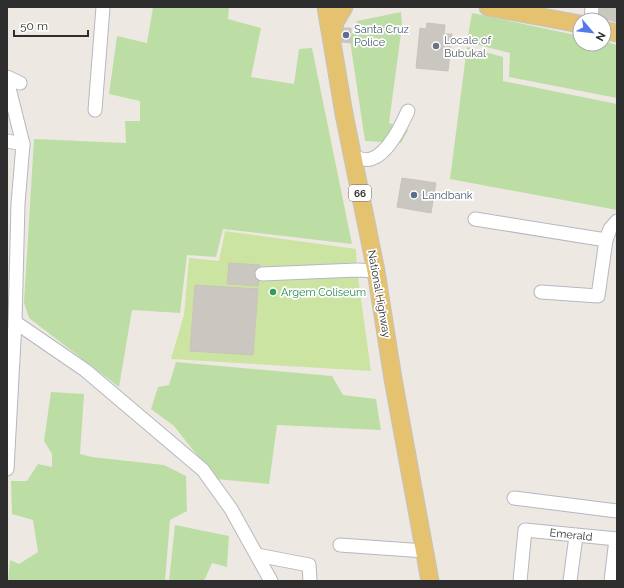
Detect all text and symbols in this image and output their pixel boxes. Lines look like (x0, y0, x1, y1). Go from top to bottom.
scale bar (14, 12, 88, 38)
north arrow (572, 12, 612, 52)
text: 50 m (20, 19, 48, 33)
place label: Santa Cruz Police (354, 23, 409, 49)
marker: Santa Cruz Police (341, 30, 351, 40)
text: N (593, 30, 608, 43)
place label: Locale of Bubukal (444, 34, 492, 60)
marker: Locale of Bubukal (431, 41, 441, 51)
road number: 66 (349, 185, 371, 201)
place label: Landbank (422, 189, 473, 202)
marker: Landbank (409, 190, 419, 200)
street label: National Highway (365, 249, 393, 339)
place label: Argem Coliseum (281, 286, 366, 299)
marker: Argem Coliseum (268, 287, 278, 297)
street label: Emerald (549, 526, 593, 544)

